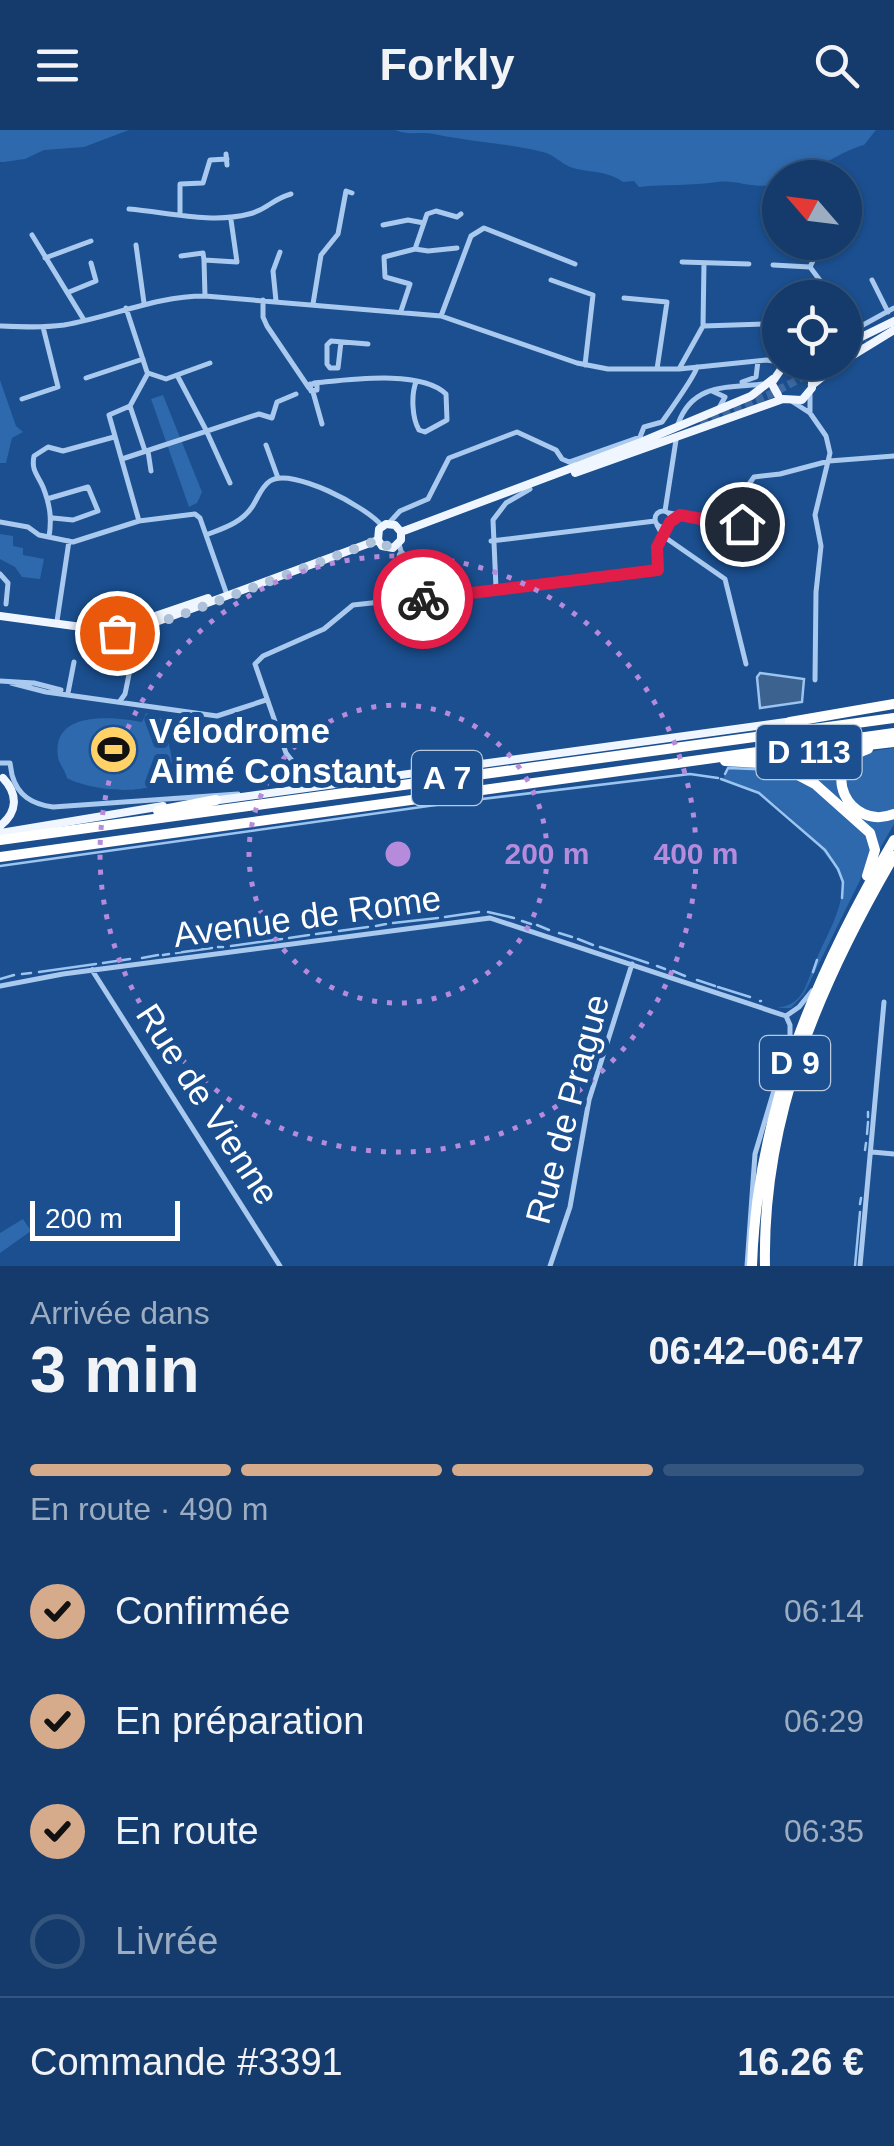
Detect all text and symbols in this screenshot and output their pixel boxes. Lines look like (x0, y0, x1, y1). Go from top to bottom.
icon: menu (30, 38, 85, 93)
icon: search (809, 38, 864, 93)
text: Forkly (379, 39, 515, 90)
north arrow (762, 160, 862, 260)
map controls (762, 160, 862, 380)
button: locate (762, 280, 862, 380)
pin (700, 482, 785, 567)
icon: home (715, 497, 770, 552)
courier (373, 549, 473, 649)
icon: bike (396, 572, 451, 627)
pin (75, 591, 160, 676)
icon: bag (90, 606, 145, 661)
place label: Vélodrome Aimé Constant (149, 711, 396, 790)
sports icon: Vélodrome Aimé Constant (88, 724, 140, 776)
road number: D 113 (756, 725, 862, 779)
road number: A 7 (412, 751, 482, 805)
centre of rings (380, 836, 416, 872)
text: 200 m (504, 837, 590, 870)
text: 400 m (653, 837, 739, 870)
street label: Avenue de Rome (171, 878, 443, 954)
street label: Rue de Prague (518, 990, 616, 1228)
street label: Rue de Vienne (129, 997, 287, 1211)
road number: D 9 (760, 1036, 830, 1090)
scale bar (30, 1196, 180, 1240)
text: 200 m (45, 1203, 123, 1234)
text: Arrivée dans (30, 1295, 210, 1331)
text: 06:42–06:47 (648, 1330, 864, 1372)
text: 3 min (30, 1333, 200, 1406)
text: En route · 490 m (30, 1491, 268, 1527)
icon: check (30, 1584, 85, 1639)
text: Confirmée (115, 1590, 290, 1632)
text: 06:14 (784, 1593, 864, 1629)
icon: check (30, 1694, 85, 1749)
text: En préparation (115, 1700, 364, 1742)
text: 06:29 (784, 1703, 864, 1739)
icon: check (30, 1804, 85, 1859)
text: En route (115, 1810, 259, 1852)
text: 06:35 (784, 1813, 864, 1849)
text: Livrée (115, 1920, 219, 1962)
text: Commande #3391 (30, 2041, 343, 2083)
text: 16.26 € (737, 2041, 864, 2083)

